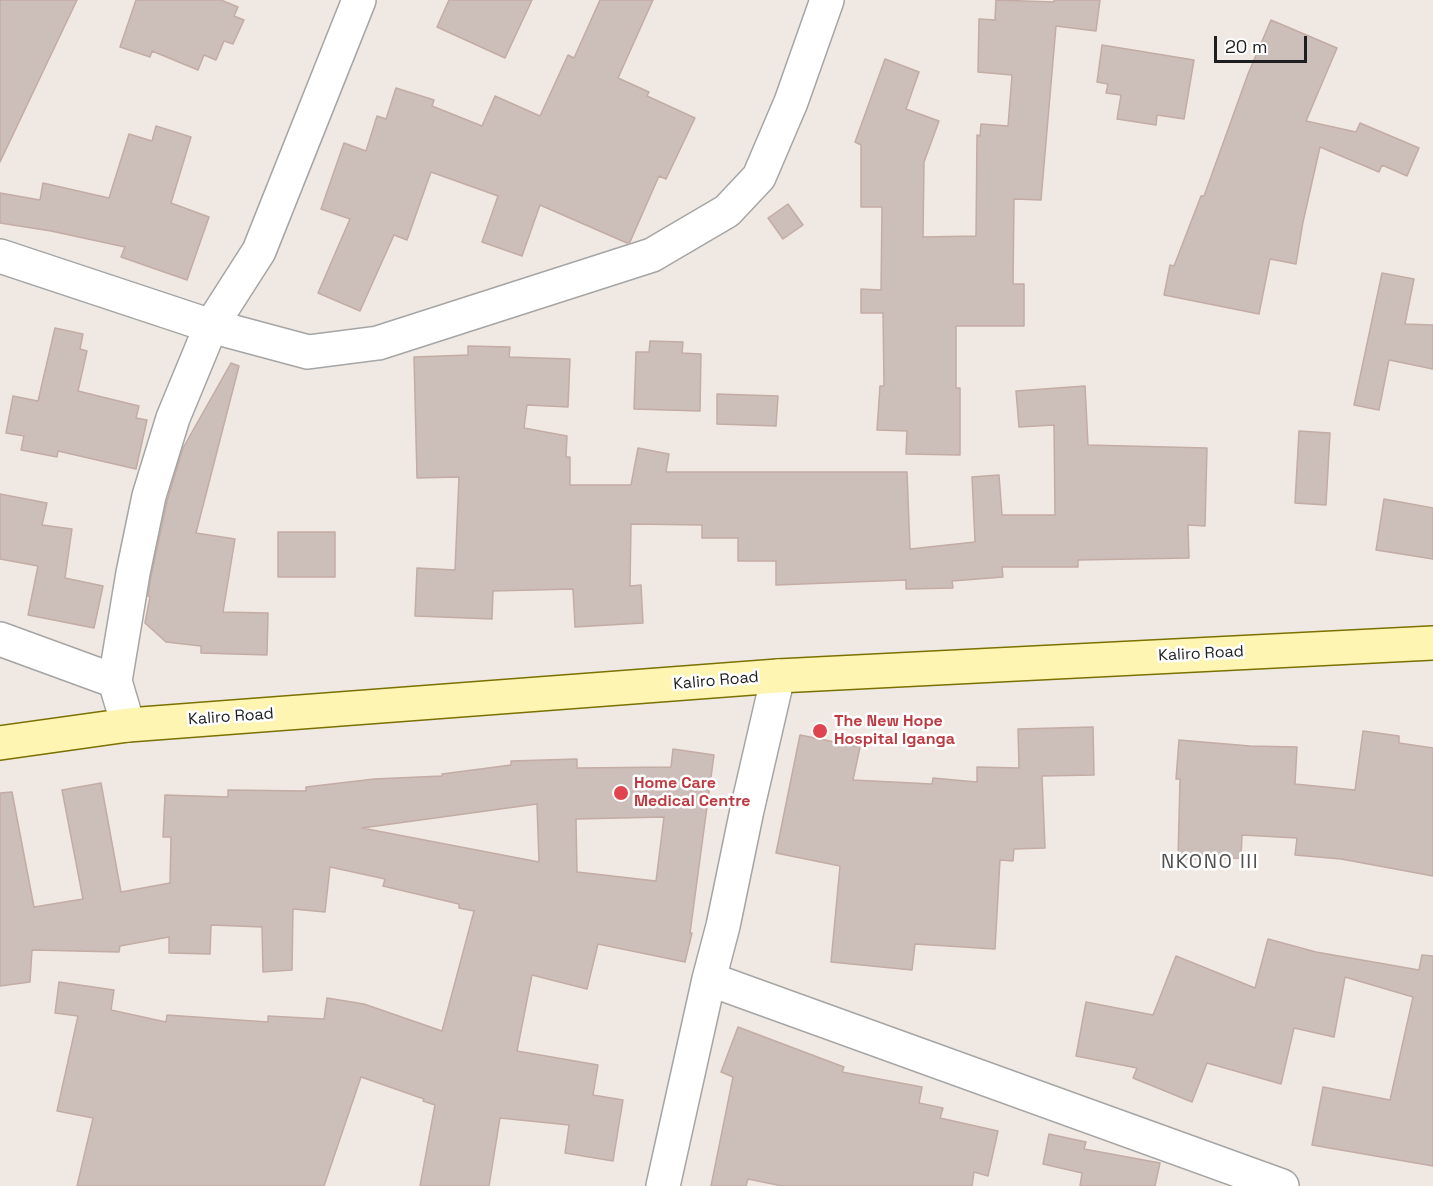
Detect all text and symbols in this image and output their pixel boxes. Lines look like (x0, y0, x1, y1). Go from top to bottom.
scale bar (1217, 24, 1310, 62)
text: 20 m (1225, 35, 1268, 58)
street label: Kaliro Road (1158, 642, 1244, 666)
street label: Kaliro Road (672, 668, 760, 694)
street label: Kaliro Road (188, 704, 274, 730)
place label: The New Hope Hospital Iganga (834, 712, 955, 750)
marker: The New Hope Hospital Iganga (811, 722, 829, 740)
place label: Home Care Medical Centre (634, 774, 750, 812)
marker: Home Care Medical Centre (612, 784, 630, 802)
district label: NKONO III (1161, 851, 1259, 875)

